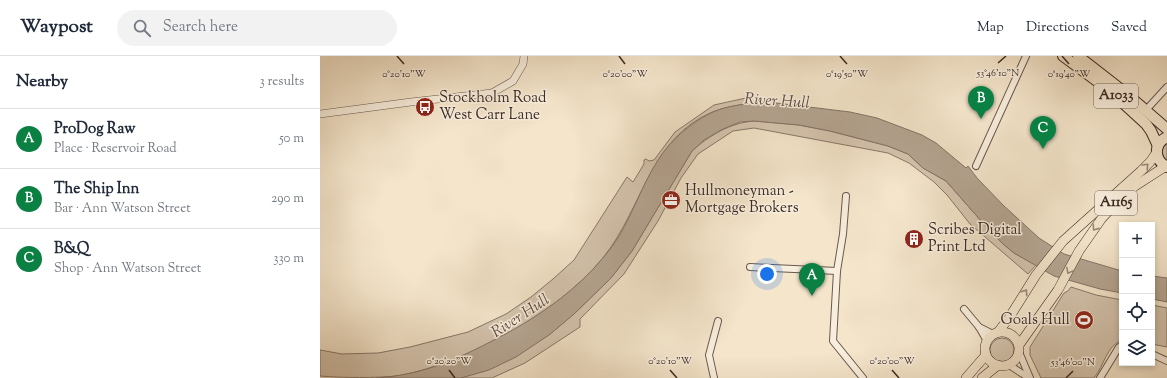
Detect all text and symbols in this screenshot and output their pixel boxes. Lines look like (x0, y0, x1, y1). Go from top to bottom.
search box (117, 10, 397, 46)
text: Waypost (20, 14, 93, 41)
icon: search (131, 17, 153, 39)
text: Search here (163, 17, 238, 38)
text: Map (977, 18, 1004, 38)
text: Directions (1026, 18, 1089, 38)
text: Saved (1111, 18, 1147, 38)
text: 53°46'10"N (976, 66, 1019, 81)
text: 0°20'10"W (382, 67, 426, 82)
text: 0°20'00"W (603, 67, 648, 82)
text: 0°19'50"W (826, 67, 868, 82)
text: 0°19'40"W (1048, 67, 1090, 82)
text: Nearby (16, 70, 68, 94)
text: 3 results (259, 73, 304, 91)
road number: A1033 (1094, 84, 1138, 108)
pin: B (968, 86, 994, 119)
place label: Stockholm Road West Carr Lane (439, 88, 547, 126)
water label: River Hull (744, 88, 810, 116)
bus stop icon: Stockholm Road West Carr Lane (414, 96, 436, 118)
pin: C (1030, 116, 1056, 149)
text: ProDog Raw (54, 119, 135, 140)
text: A (24, 130, 34, 148)
text: 50 m (279, 130, 304, 148)
text: Place · Reservoir Road (54, 140, 177, 158)
one-way arrow (1141, 163, 1149, 171)
text: The Ship Inn (54, 179, 140, 200)
place label: Hullmoneyman - Mortgage Brokers (685, 181, 799, 219)
office icon: Hullmoneyman - Mortgage Brokers (660, 189, 682, 211)
text: B (25, 190, 33, 208)
text: 290 m (271, 190, 304, 208)
road number: A1165 (1095, 191, 1137, 215)
text: Bar · Ann Watson Street (54, 200, 191, 218)
place label: Scribes Digital Print Ltd (928, 220, 1022, 258)
map controls (1119, 222, 1155, 366)
button: + (1119, 222, 1155, 258)
one-way arrow (1092, 224, 1100, 231)
building icon: Scribes Digital Print Ltd (903, 228, 925, 250)
text: B&Q (54, 239, 89, 260)
text: C (24, 250, 34, 268)
text: 330 m (273, 250, 304, 268)
button: − (1119, 258, 1155, 294)
text: Shop · Ann Watson Street (54, 260, 201, 278)
pin: A (799, 263, 825, 296)
your location (757, 264, 777, 284)
one-way arrow (1066, 266, 1073, 274)
one-way arrow (1020, 289, 1028, 296)
water label: River Hull (487, 290, 555, 344)
button: locate (1119, 294, 1155, 330)
sports icon: Goals Hull (1073, 309, 1095, 331)
place label: Goals Hull (1000, 310, 1070, 331)
button: layers (1119, 330, 1155, 366)
text: 0°20'20"W (427, 354, 471, 369)
text: 0°20'10"W (648, 354, 692, 369)
text: 0°20'00"W (870, 354, 915, 369)
text: 53°46'00"N (1050, 355, 1095, 370)

